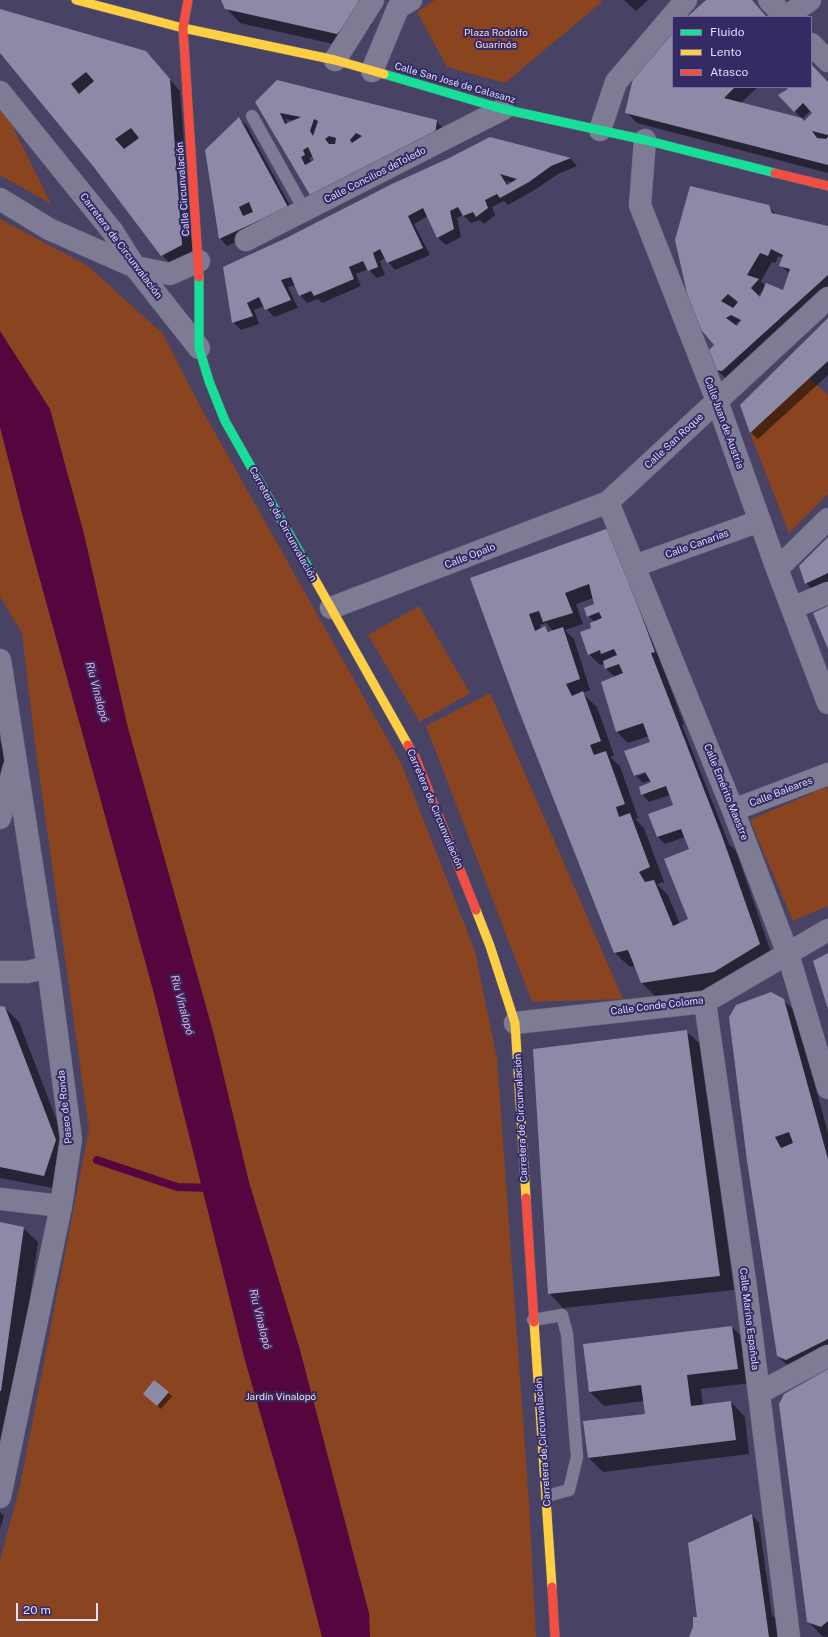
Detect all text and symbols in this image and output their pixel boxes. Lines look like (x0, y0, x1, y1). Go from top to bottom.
legend (672, 16, 812, 88)
text: Fluido (710, 25, 745, 39)
park label: Plaza Rodolfo Guarinós (464, 27, 528, 50)
text: Lento (710, 45, 741, 59)
street label: Calle San José de Calasanz (393, 60, 517, 106)
text: Atasco (710, 65, 748, 79)
street label: Calle Circunvalación (174, 141, 192, 237)
street label: Calle Concilios deToledo (322, 144, 428, 206)
street label: Carretera de Circunvalación (77, 191, 165, 301)
street label: Calle Juan de Austria (702, 375, 746, 471)
street label: Calle San Roque (642, 411, 706, 471)
street label: Carretera de Circunvalación (246, 465, 320, 583)
street label: Calle Canarias (664, 527, 730, 561)
street label: Calle Opalo (443, 541, 497, 571)
water label: Riu Vinalopó (83, 660, 111, 724)
street label: Calle Emérito Maestre (701, 742, 751, 842)
street label: Carretera de Circunvalación (404, 747, 466, 871)
street label: Calle Baleares (748, 774, 814, 810)
water label: Riu Vinalopó (168, 973, 196, 1037)
street label: Calle Conde Coloma (610, 994, 704, 1018)
street label: Carretera de Circunvalación (512, 1053, 530, 1183)
street label: Paseo de Ronda (55, 1070, 75, 1144)
street label: Calle Marina Española (737, 1267, 761, 1371)
water label: Riu Vinalopó (246, 1287, 274, 1351)
street label: Carretera de Circunvalación (533, 1377, 553, 1507)
park label: Jardín Vinalopó (246, 1391, 316, 1403)
scale bar (18, 1595, 100, 1621)
text: 20 m (23, 1603, 51, 1617)

